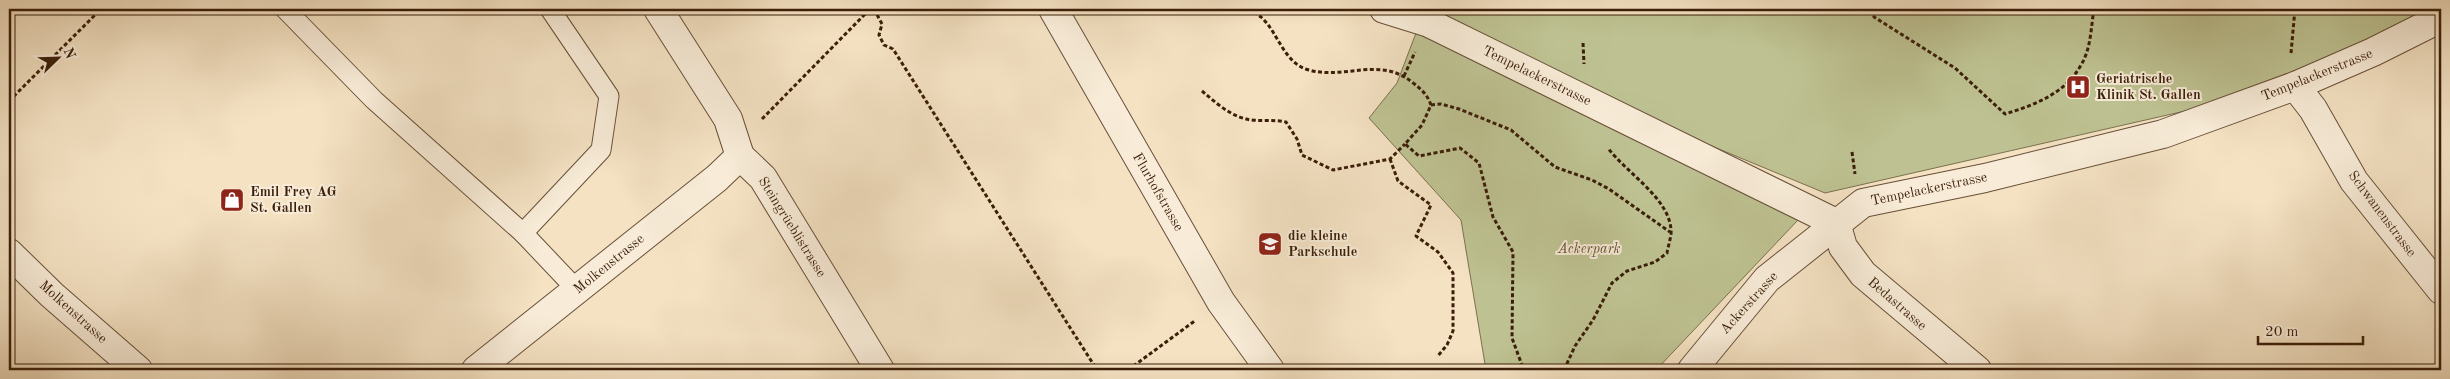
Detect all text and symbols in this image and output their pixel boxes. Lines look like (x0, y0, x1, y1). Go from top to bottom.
north arrow (32, 32, 82, 82)
street label: Tempelackerstrasse (1481, 44, 1593, 108)
text: N (61, 46, 78, 61)
street label: Tempelackerstrasse (2259, 46, 2375, 104)
place label: Geriatrische Klinik St. Gallen (2096, 72, 2201, 102)
hospital icon: Geriatrische Klinik St. Gallen (2065, 74, 2091, 100)
street label: Flurhofstrasse (1130, 150, 1186, 234)
street label: Schwanenstrasse (2345, 168, 2419, 260)
street label: Tempelackerstrasse (1869, 170, 1989, 208)
street label: Steingrüeblistrasse (755, 174, 829, 280)
place label: Emil Frey AG St. Gallen (250, 185, 337, 215)
shop icon: Emil Frey AG St. Gallen (219, 187, 245, 213)
place label: die kleine Parkschule (1288, 229, 1357, 259)
school or university icon: die kleine Parkschule (1257, 231, 1283, 257)
street label: Molkenstrasse (571, 232, 647, 296)
park label: Ackerpark (1557, 242, 1620, 257)
street label: Ackerstrasse (1718, 269, 1780, 337)
street label: Bedastrasse (1865, 275, 1929, 333)
street label: Molkenstrasse (36, 278, 110, 346)
scale bar (2258, 314, 2362, 346)
text: 20 m (2265, 325, 2299, 340)

